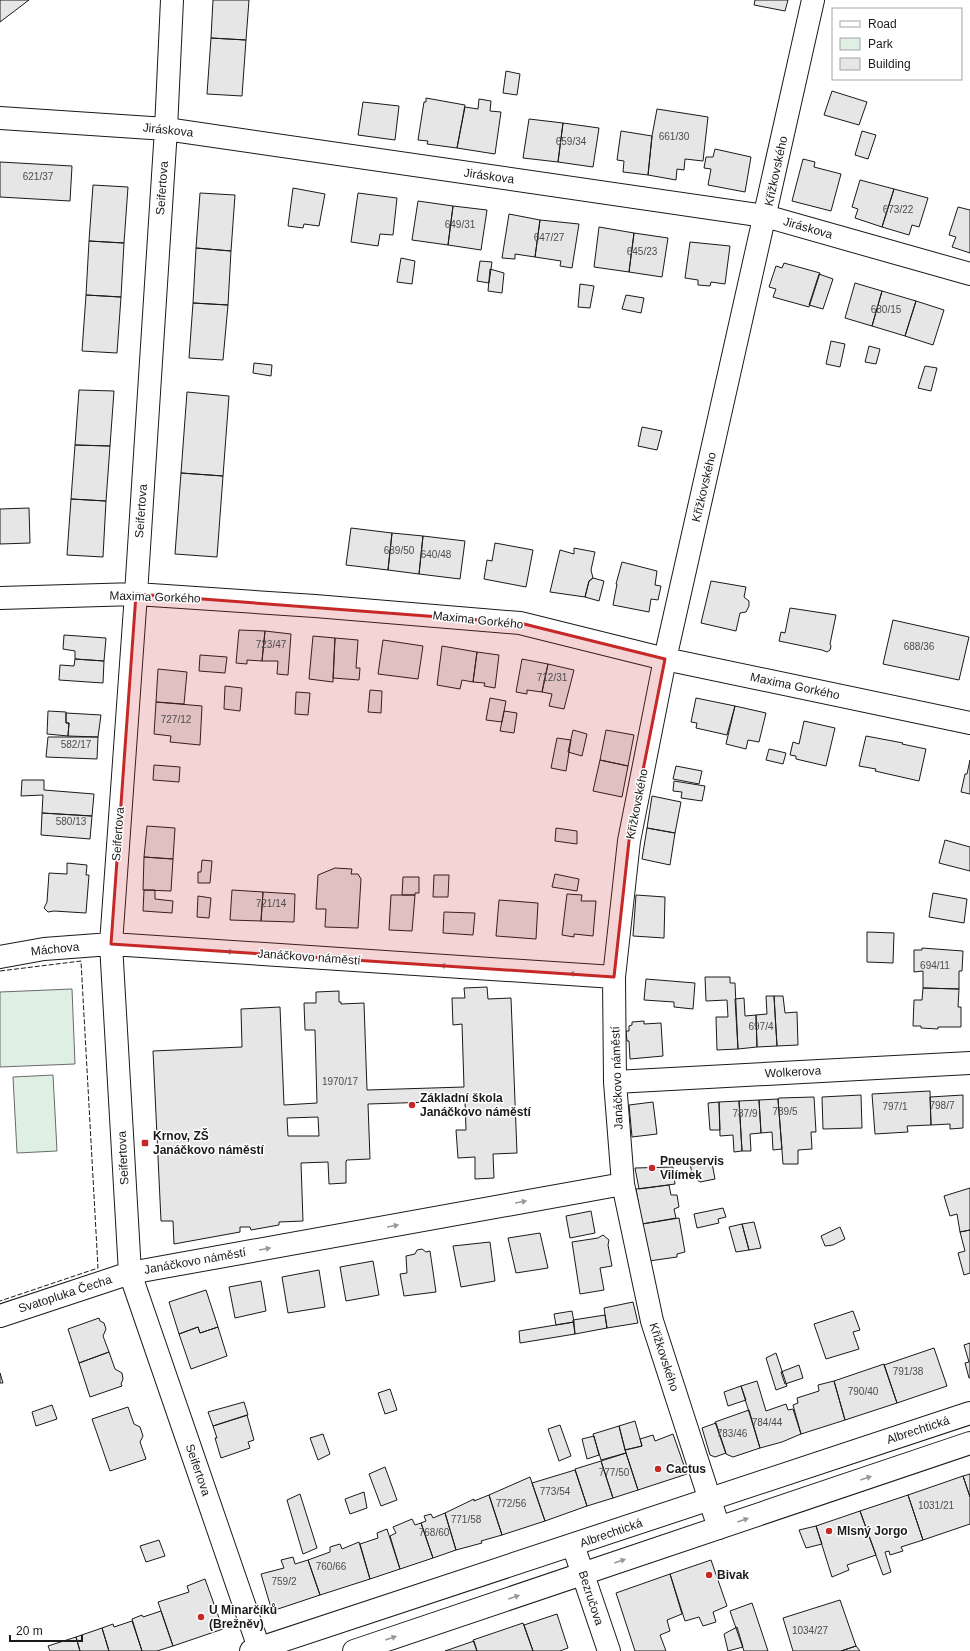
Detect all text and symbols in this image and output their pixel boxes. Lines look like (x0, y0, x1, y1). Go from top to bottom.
legend (832, 8, 962, 80)
text: Road (868, 17, 897, 31)
text: Park (868, 37, 894, 51)
text: Building (868, 57, 911, 71)
street label: Jiráskova (142, 120, 194, 140)
house number: 661/30 (659, 131, 690, 142)
street label: Křižkovského (762, 134, 790, 207)
house number: 659/34 (556, 136, 587, 147)
street label: Seifertova (153, 160, 171, 215)
street label: Jiráskova (463, 166, 515, 187)
house number: 621/37 (23, 171, 54, 182)
house number: 673/22 (883, 204, 914, 215)
street label: Jiráskova (782, 214, 835, 242)
house number: 649/31 (445, 219, 476, 230)
house number: 647/27 (534, 232, 565, 243)
house number: 645/23 (627, 246, 658, 257)
house number: 680/15 (871, 304, 902, 315)
street label: Křižkovského (689, 450, 719, 523)
street label: Seifertova (132, 483, 150, 538)
house number: 639/50 (384, 545, 415, 556)
house number: 640/48 (421, 549, 452, 560)
street label: Maxima Gorkého (109, 588, 201, 606)
street label: Maxima Gorkého (432, 608, 524, 632)
house number: 723/47 (256, 639, 287, 650)
house number: 688/36 (904, 641, 935, 652)
street label: Maxima Gorkého (749, 670, 841, 702)
house number: 712/31 (537, 672, 568, 683)
house number: 727/12 (161, 714, 192, 725)
house number: 582/17 (61, 739, 92, 750)
street label: Křižkovského (623, 767, 651, 840)
street label: Seifertova (109, 806, 127, 861)
house number: 580/13 (56, 816, 87, 827)
house number: 721/14 (256, 898, 287, 909)
street label: Máchova (30, 939, 80, 959)
street label: Janáčkovo náměstí (257, 946, 362, 968)
one-way arrow (226, 949, 238, 956)
house number: 694/11 (920, 960, 950, 971)
one-way arrow (440, 962, 452, 969)
one-way arrow (569, 971, 581, 978)
house number: 697/4 (748, 1021, 774, 1032)
street label: Janáčkovo náměstí (608, 1025, 626, 1130)
street label: Wolkerova (764, 1064, 822, 1080)
house number: 1970/17 (322, 1076, 359, 1087)
place label: Základní škola Janáčkovo náměstí (420, 1091, 531, 1119)
marker: Základní škola Janáčkovo náměstí (407, 1100, 417, 1110)
house number: 798/7 (929, 1100, 955, 1111)
house number: 797/1 (882, 1101, 908, 1112)
house number: 789/5 (772, 1106, 798, 1117)
house number: 787/9 (732, 1108, 758, 1119)
place label: Krnov, ZŠ Janáčkovo náměstí (153, 1128, 264, 1157)
street label: Seifertova (115, 1130, 131, 1185)
marker: Krnov, ZŠ Janáčkovo náměstí (140, 1138, 150, 1148)
place label: Pneuservis Vilímek (660, 1154, 724, 1182)
marker: Pneuservis Vilímek (647, 1163, 657, 1173)
one-way arrow (515, 1199, 527, 1205)
one-way arrow (387, 1222, 399, 1228)
street label: Janáčkovo náměstí (143, 1245, 248, 1277)
one-way arrow (259, 1245, 271, 1251)
street label: Svatopluka Čecha (16, 1271, 114, 1316)
street label: Křižkovského (646, 1321, 682, 1393)
house number: 791/38 (893, 1366, 924, 1377)
house number: 790/40 (848, 1386, 879, 1397)
street label: Albrechtická (885, 1413, 952, 1447)
house number: 784/44 (752, 1417, 783, 1428)
house number: 783/46 (717, 1428, 748, 1439)
street label: Seifertova (183, 1442, 214, 1498)
place label: Cactus (666, 1462, 706, 1476)
marker: Cactus (653, 1464, 663, 1474)
house number: 777/50 (599, 1467, 630, 1478)
one-way arrow (861, 1475, 873, 1481)
house number: 773/54 (540, 1486, 571, 1497)
house number: 772/56 (496, 1498, 527, 1509)
house number: 1031/21 (918, 1500, 955, 1511)
house number: 771/58 (451, 1514, 482, 1525)
street label: Albrechtická (578, 1516, 644, 1550)
one-way arrow (737, 1516, 749, 1522)
place label: Mlsný Jorgo (837, 1524, 908, 1538)
marker: Mlsný Jorgo (824, 1526, 834, 1536)
house number: 768/60 (419, 1527, 450, 1538)
one-way arrow (614, 1558, 626, 1564)
house number: 760/66 (316, 1561, 347, 1572)
place label: Bivak (717, 1568, 749, 1582)
street label: Bezručova (576, 1569, 607, 1627)
marker: Bivak (704, 1570, 714, 1580)
house number: 759/2 (271, 1576, 297, 1587)
one-way arrow (508, 1593, 520, 1599)
place label: U Minarčíků (Brežněv) (209, 1603, 277, 1631)
marker: U Minarčíků (Brežněv) (196, 1612, 206, 1622)
scale bar (10, 1617, 82, 1643)
text: 20 m (16, 1624, 43, 1638)
house number: 1034/27 (792, 1625, 829, 1636)
one-way arrow (385, 1635, 397, 1641)

